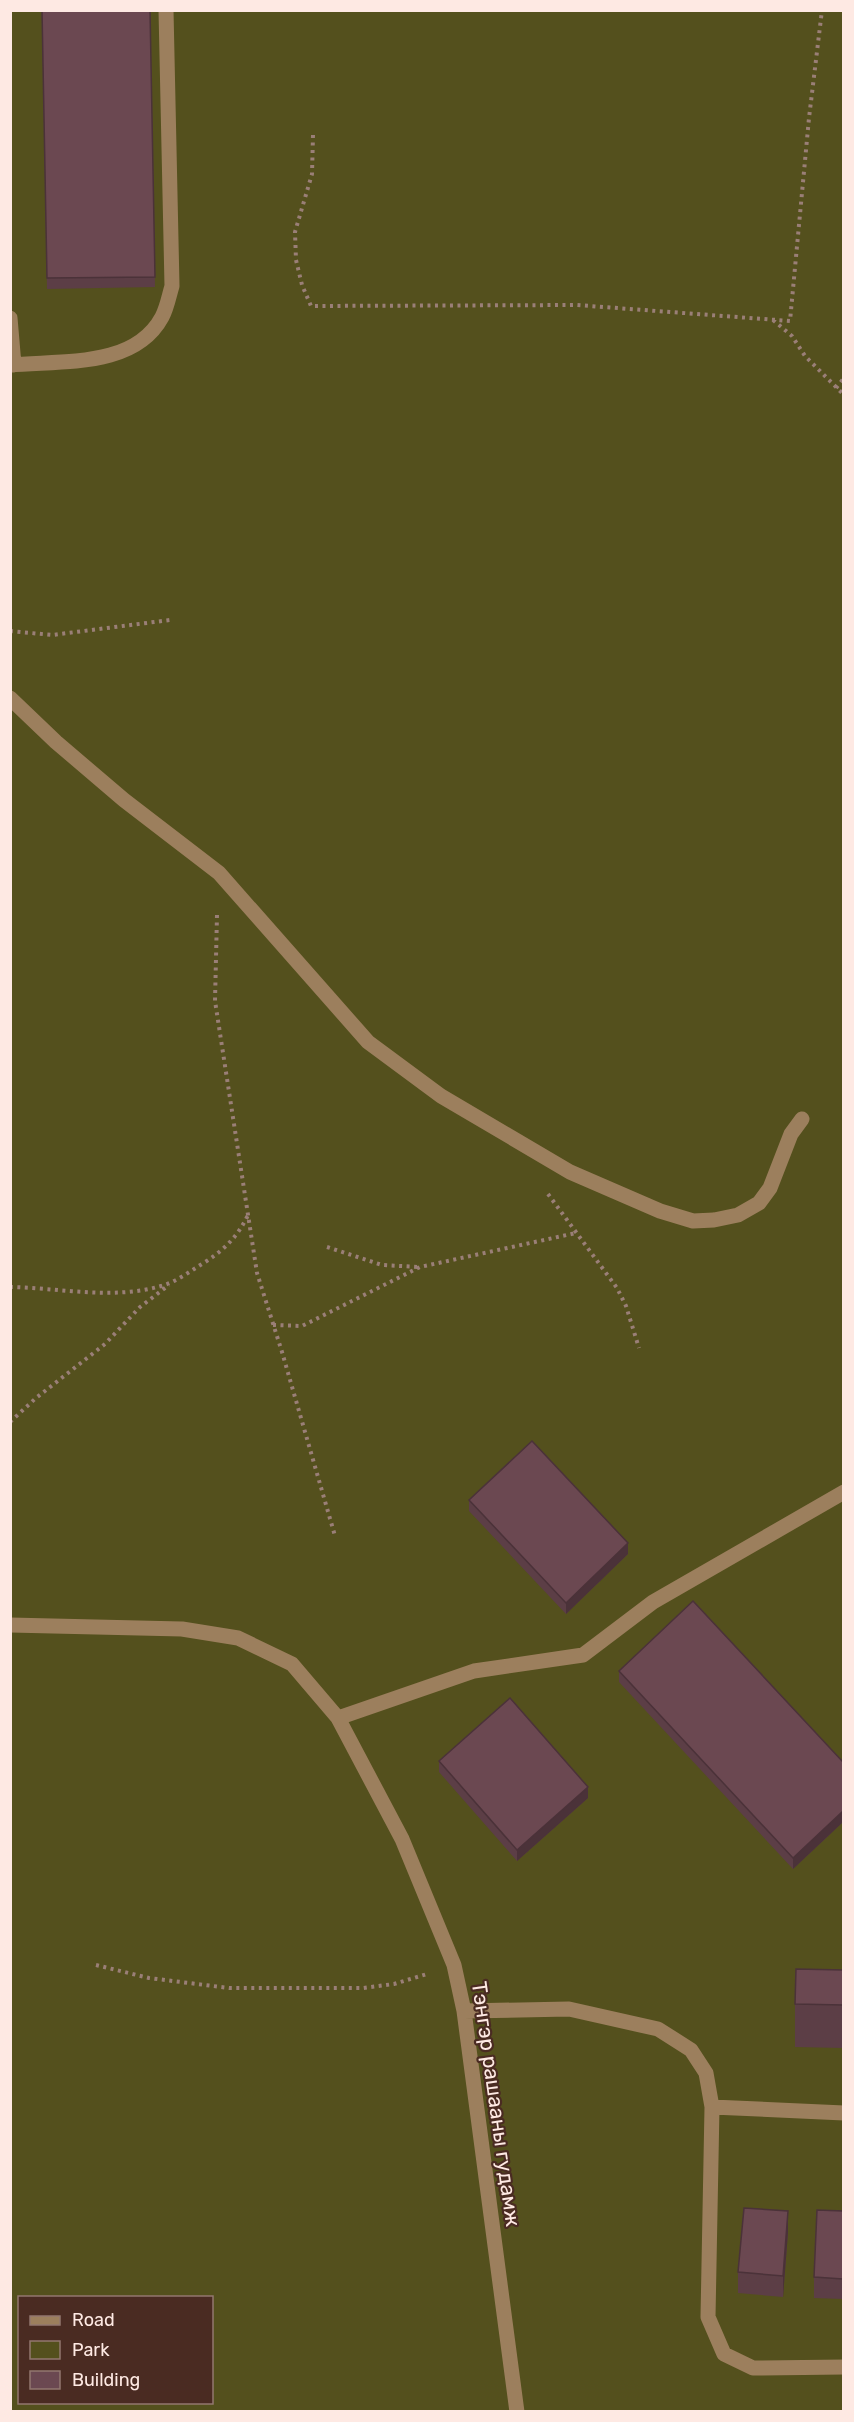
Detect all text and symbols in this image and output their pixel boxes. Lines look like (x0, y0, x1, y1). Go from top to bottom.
street label: Тэнгэр рашааны гудамж (467, 1980, 526, 2228)
legend (18, 2296, 213, 2404)
text: Road (72, 2309, 115, 2331)
text: Park (72, 2339, 110, 2361)
text: Building (72, 2369, 140, 2391)

